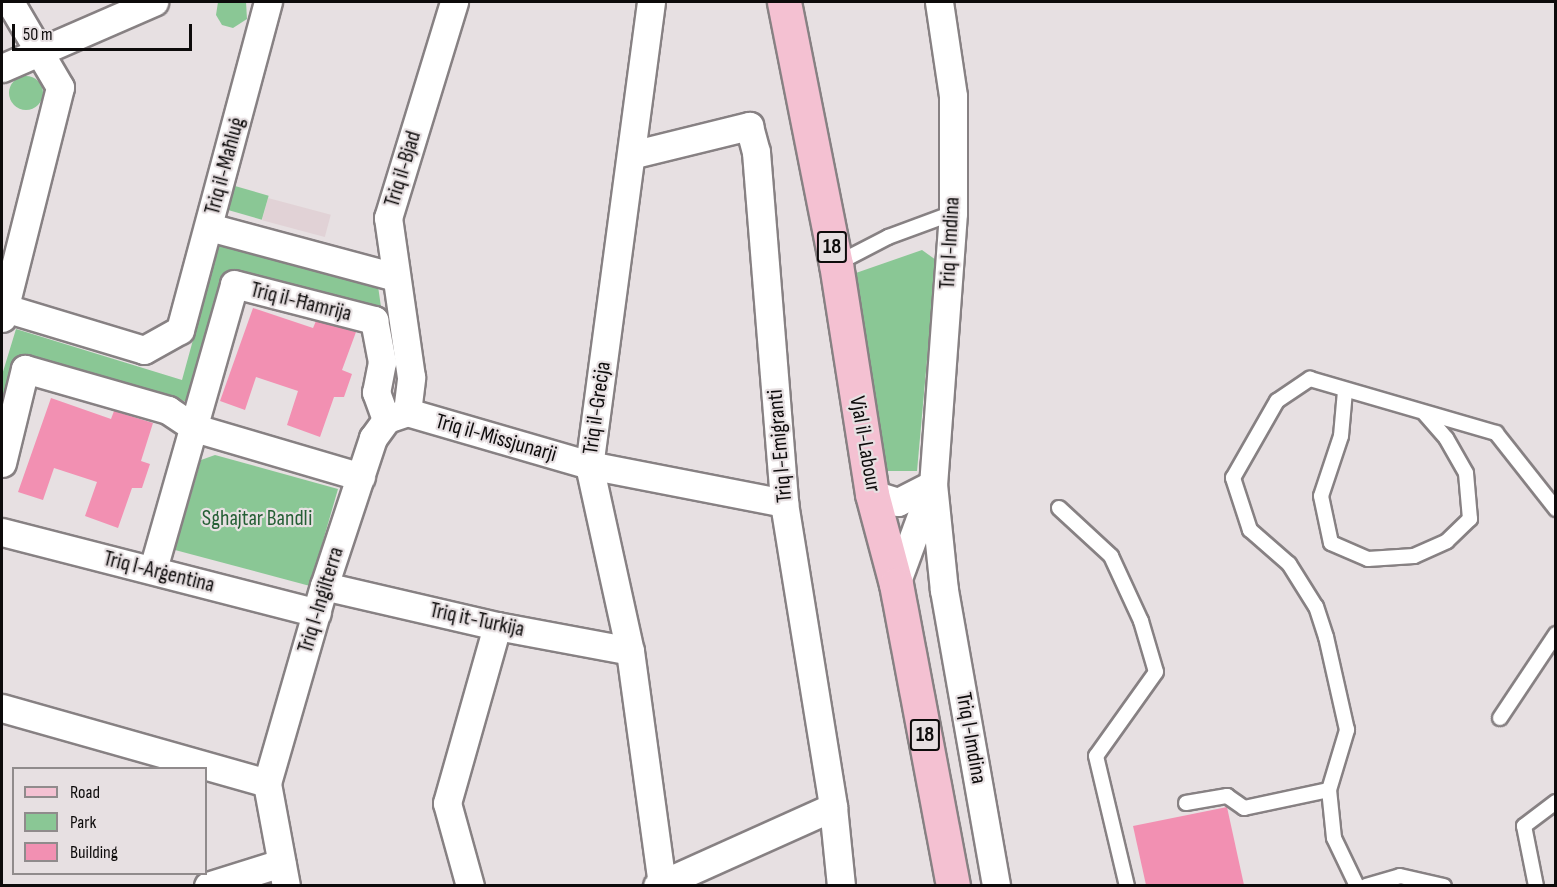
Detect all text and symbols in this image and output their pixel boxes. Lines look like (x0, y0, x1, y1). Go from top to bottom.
scale bar (15, 12, 195, 50)
text: 50 m (23, 24, 53, 45)
street label: Triq il-Maħluġ (199, 114, 251, 218)
street label: Triq il-Bjad (379, 128, 427, 210)
street label: Triq l-Imdina (934, 196, 966, 290)
road number: 18 (816, 229, 848, 265)
street label: Triq il-Ħamrija (248, 277, 354, 327)
street label: Triq il-Greċja (577, 360, 617, 456)
street label: Triq l-Emigranti (762, 388, 798, 504)
street label: Vjal il-Labour (844, 394, 886, 494)
street label: Triq il-Missjunarji (432, 408, 560, 468)
park label: Sghajtar Bandli (202, 506, 312, 532)
street label: Triq l-Ingilterra (292, 544, 350, 656)
street label: Triq l-Arġentina (101, 545, 217, 599)
street label: Triq it-Turkija (427, 597, 527, 643)
street label: Triq l-Imdina (950, 690, 992, 786)
road number: 18 (908, 717, 942, 753)
legend (12, 767, 207, 875)
text: Road (70, 782, 100, 803)
text: Park (70, 812, 96, 833)
text: Building (70, 842, 118, 863)

